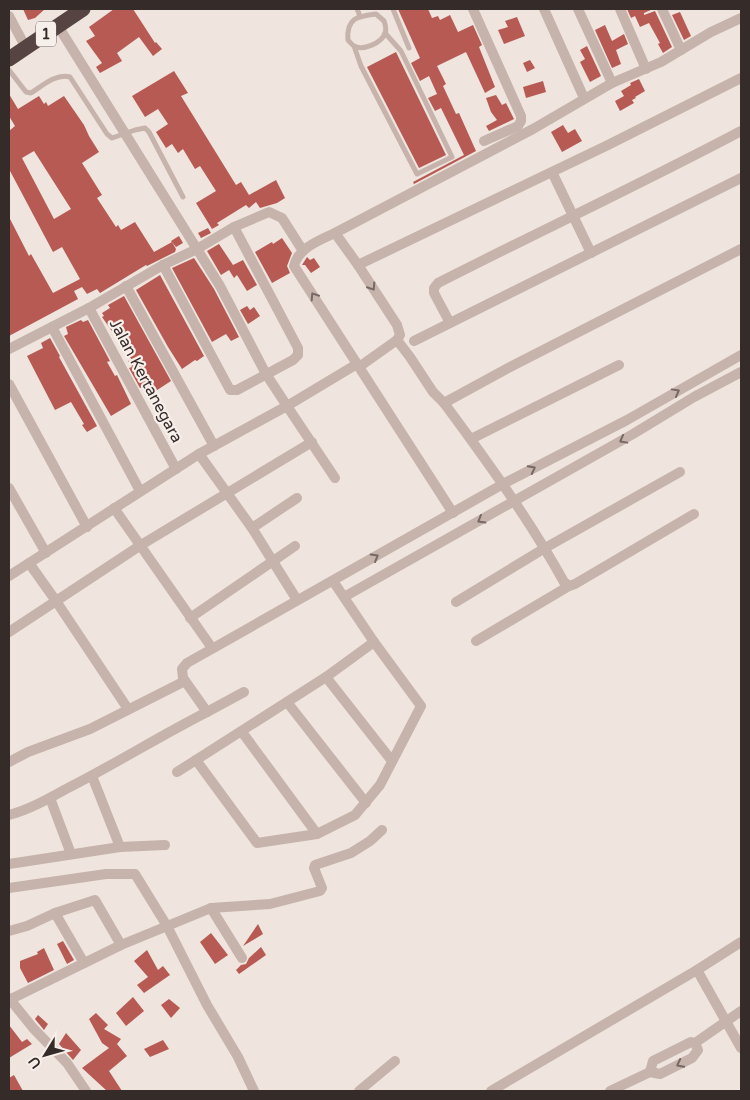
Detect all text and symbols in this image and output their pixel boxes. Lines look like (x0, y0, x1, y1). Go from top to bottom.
road number: 1 (36, 22, 56, 46)
one-way arrow (366, 281, 375, 290)
one-way arrow (310, 293, 320, 302)
street label: Jalan Kertanegara (105, 316, 187, 446)
one-way arrow (670, 388, 679, 398)
one-way arrow (619, 434, 628, 444)
one-way arrow (527, 465, 536, 475)
one-way arrow (478, 513, 487, 523)
one-way arrow (370, 553, 379, 563)
north arrow (20, 1030, 70, 1080)
text: U (25, 1053, 45, 1072)
one-way arrow (676, 1058, 685, 1068)

